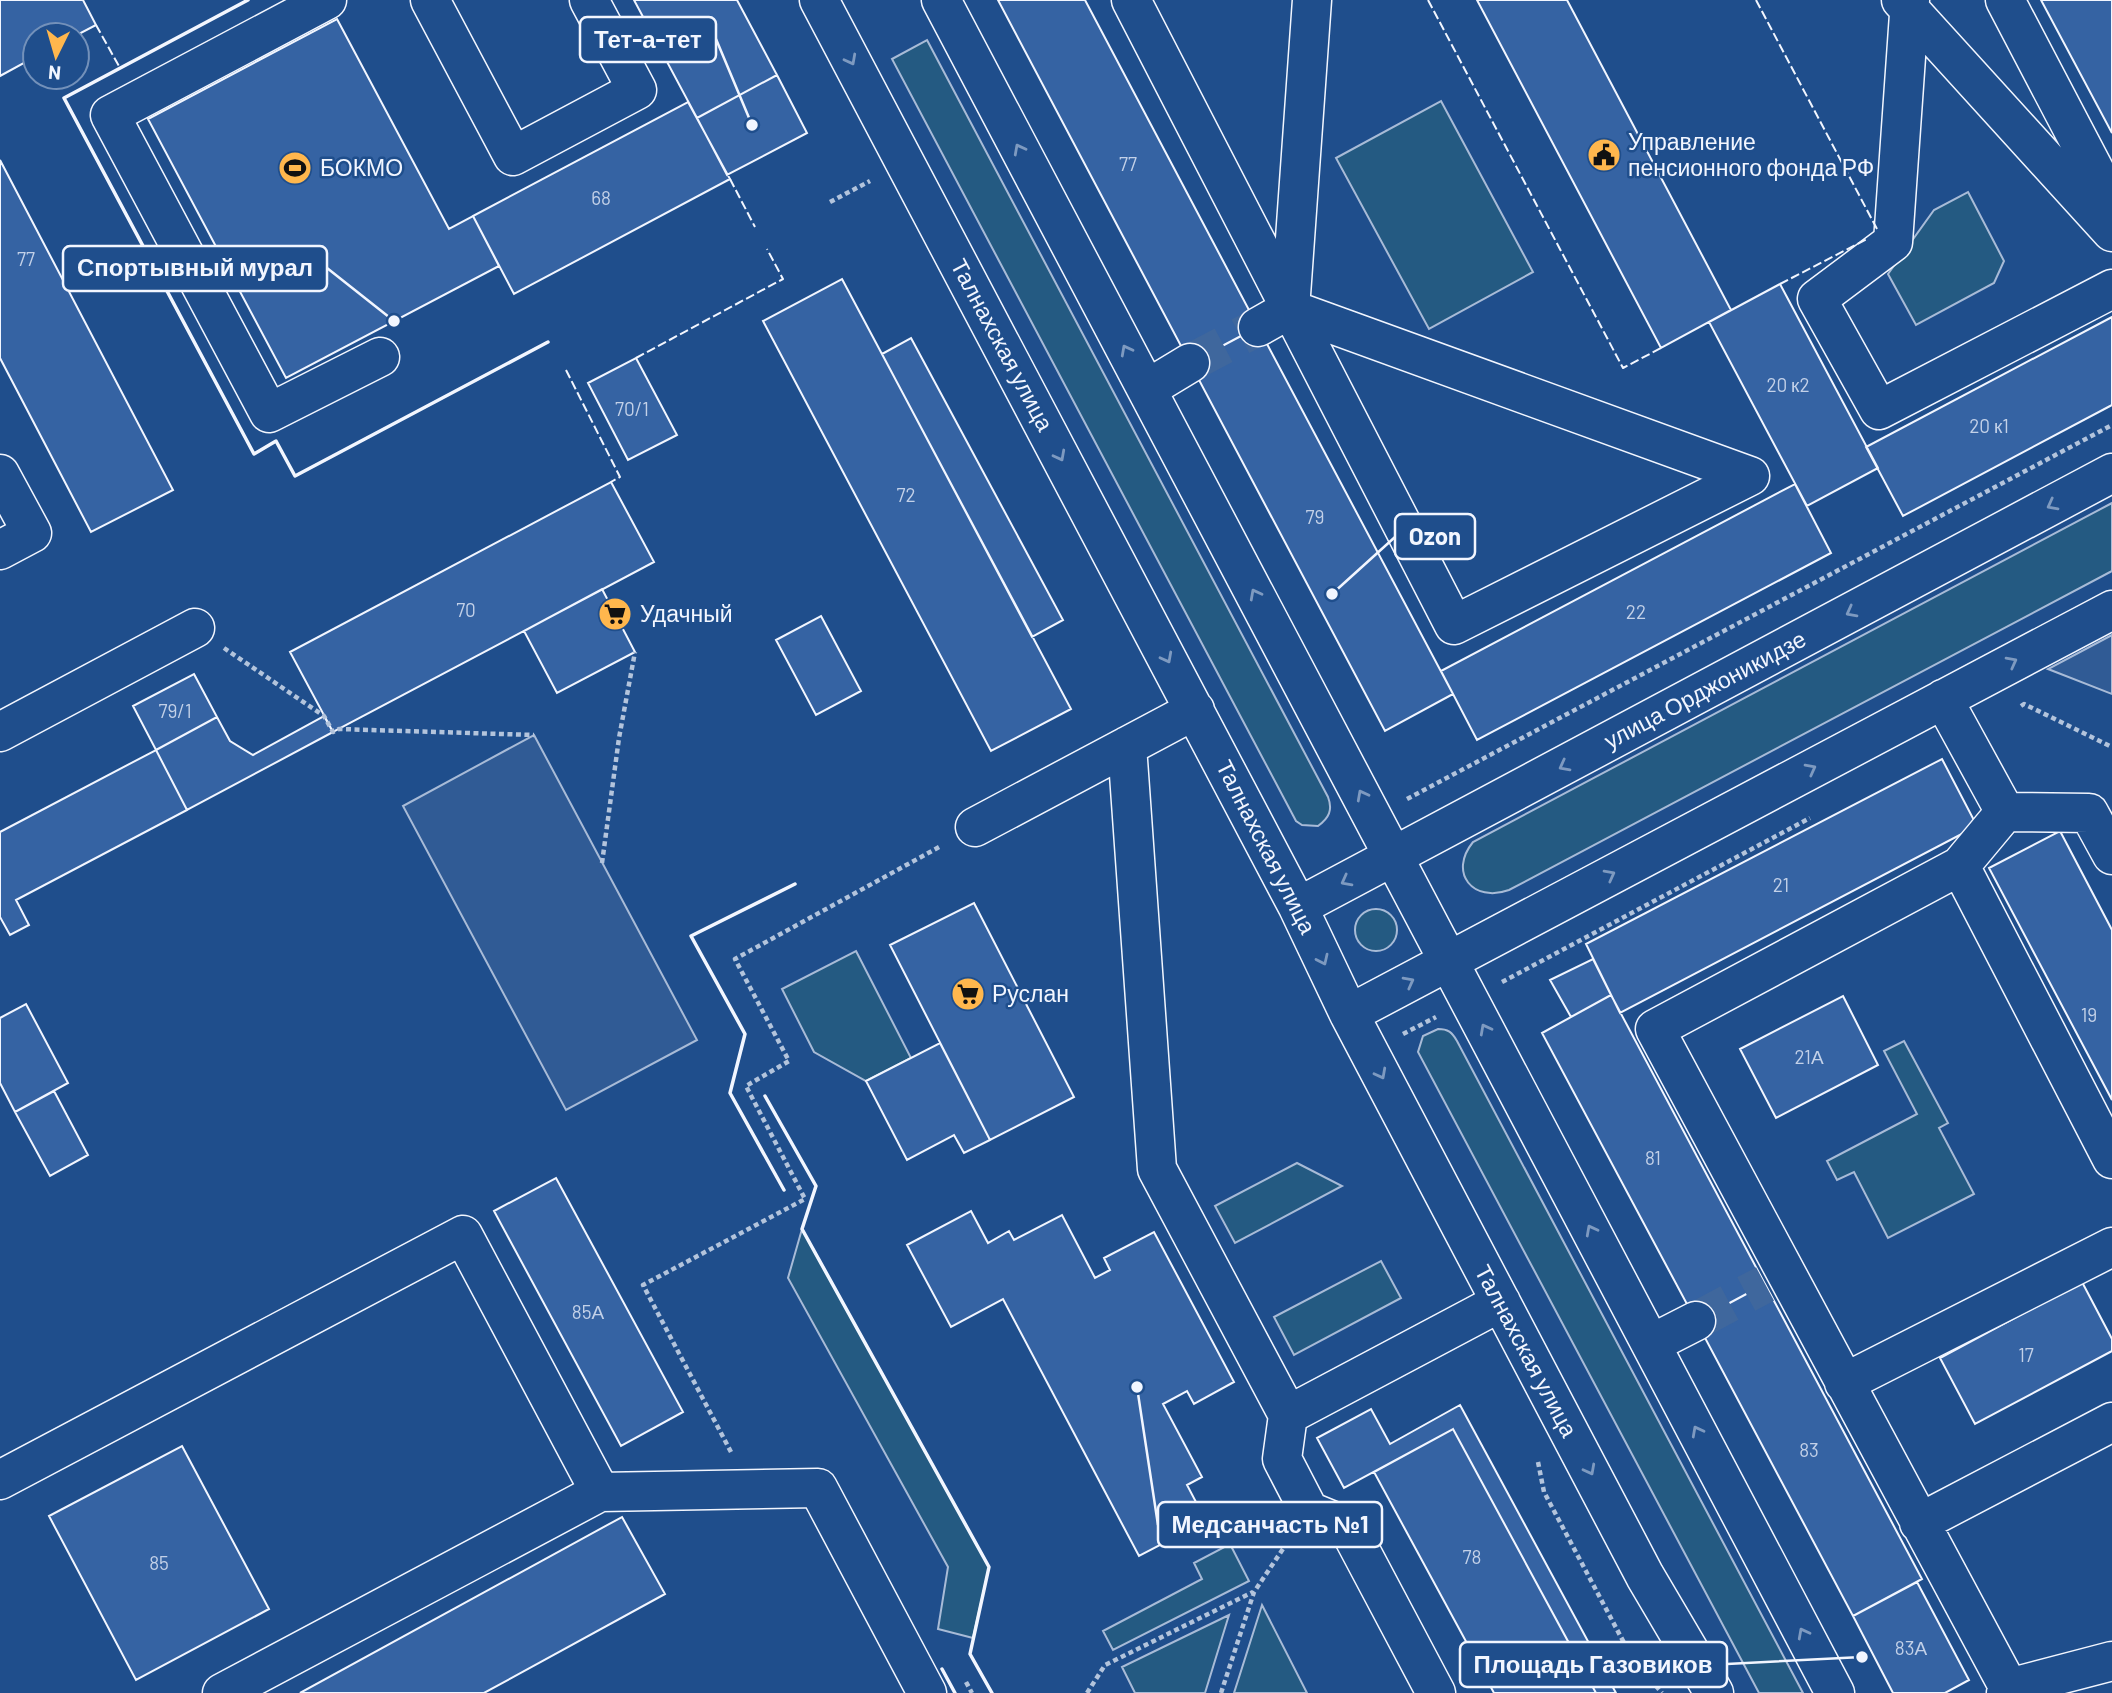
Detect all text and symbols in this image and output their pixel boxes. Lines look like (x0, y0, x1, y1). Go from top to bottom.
callout: Тет-а-тет (580, 17, 716, 62)
north arrow (21, 21, 91, 91)
text: Тет-а-тет (594, 24, 702, 53)
one-way arrow (843, 53, 856, 66)
text: N (47, 61, 62, 85)
place label: Управление пенсионного фонда РФ (1628, 127, 1874, 181)
public building icon: Управление пенсионного фонда РФ (1585, 136, 1623, 174)
one-way arrow (1014, 144, 1028, 156)
sports icon: БОКМО (276, 149, 314, 187)
house number: 77 (1119, 152, 1137, 175)
place label: БОКМО (320, 153, 403, 181)
house number: 68 (591, 186, 611, 209)
callout: Спортывный мурал (63, 246, 327, 291)
house number: 77 (17, 247, 35, 270)
text: Спортывный мурал (77, 252, 313, 281)
street label: Талнахская улица (946, 254, 1060, 436)
one-way arrow (1121, 345, 1134, 357)
house number: 20 к2 (1766, 373, 1810, 396)
house number: 70/1 (615, 397, 649, 420)
house number: 20 к1 (1969, 414, 2009, 437)
one-way arrow (1052, 449, 1066, 462)
house number: 72 (896, 483, 916, 506)
one-way arrow (2047, 497, 2059, 511)
house number: 79 (1306, 505, 1324, 528)
callout: Ozon (1395, 514, 1475, 559)
text: Ozon (1409, 521, 1461, 550)
one-way arrow (1250, 589, 1264, 602)
supermarket icon: Удачный (596, 595, 634, 633)
house number: 70 (456, 598, 476, 621)
place label: Удачный (640, 599, 733, 627)
house number: 22 (1626, 600, 1646, 623)
one-way arrow (1846, 604, 1858, 618)
street label: улица Орджоникидзе (1599, 624, 1810, 754)
one-way arrow (1158, 650, 1172, 663)
one-way arrow (2005, 657, 2017, 671)
house number: 79/1 (158, 699, 192, 722)
street label: Талнахская улица (1211, 755, 1323, 938)
one-way arrow (1559, 757, 1571, 771)
one-way arrow (1804, 764, 1816, 777)
one-way arrow (1357, 790, 1370, 803)
one-way arrow (1603, 870, 1615, 884)
one-way arrow (1341, 873, 1353, 886)
house number: 21 (1773, 873, 1789, 896)
one-way arrow (1315, 953, 1329, 965)
supermarket icon: Руслан (949, 975, 987, 1013)
one-way arrow (1402, 976, 1414, 990)
place label: Руслан (992, 979, 1069, 1007)
house number: 19 (2081, 1003, 2097, 1026)
one-way arrow (1479, 1024, 1493, 1036)
house number: 21А (1794, 1045, 1824, 1068)
one-way arrow (1372, 1067, 1386, 1079)
house number: 81 (1645, 1146, 1661, 1169)
one-way arrow (1586, 1225, 1599, 1237)
street label: Талнахская улица (1470, 1260, 1584, 1442)
house number: 85А (572, 1300, 604, 1323)
house number: 17 (2018, 1343, 2034, 1366)
one-way arrow (1692, 1426, 1705, 1438)
house number: 83 (1799, 1438, 1819, 1461)
one-way arrow (1581, 1463, 1595, 1476)
callout: Медсанчасть №1 (1158, 1502, 1382, 1547)
text: Медсанчасть №1 (1172, 1509, 1368, 1538)
house number: 78 (1463, 1545, 1481, 1568)
house number: 85 (149, 1551, 169, 1574)
one-way arrow (1798, 1628, 1811, 1640)
house number: 83А (1895, 1636, 1928, 1659)
callout: Площадь Газовиков (1460, 1642, 1727, 1687)
text: Площадь Газовиков (1473, 1649, 1713, 1678)

